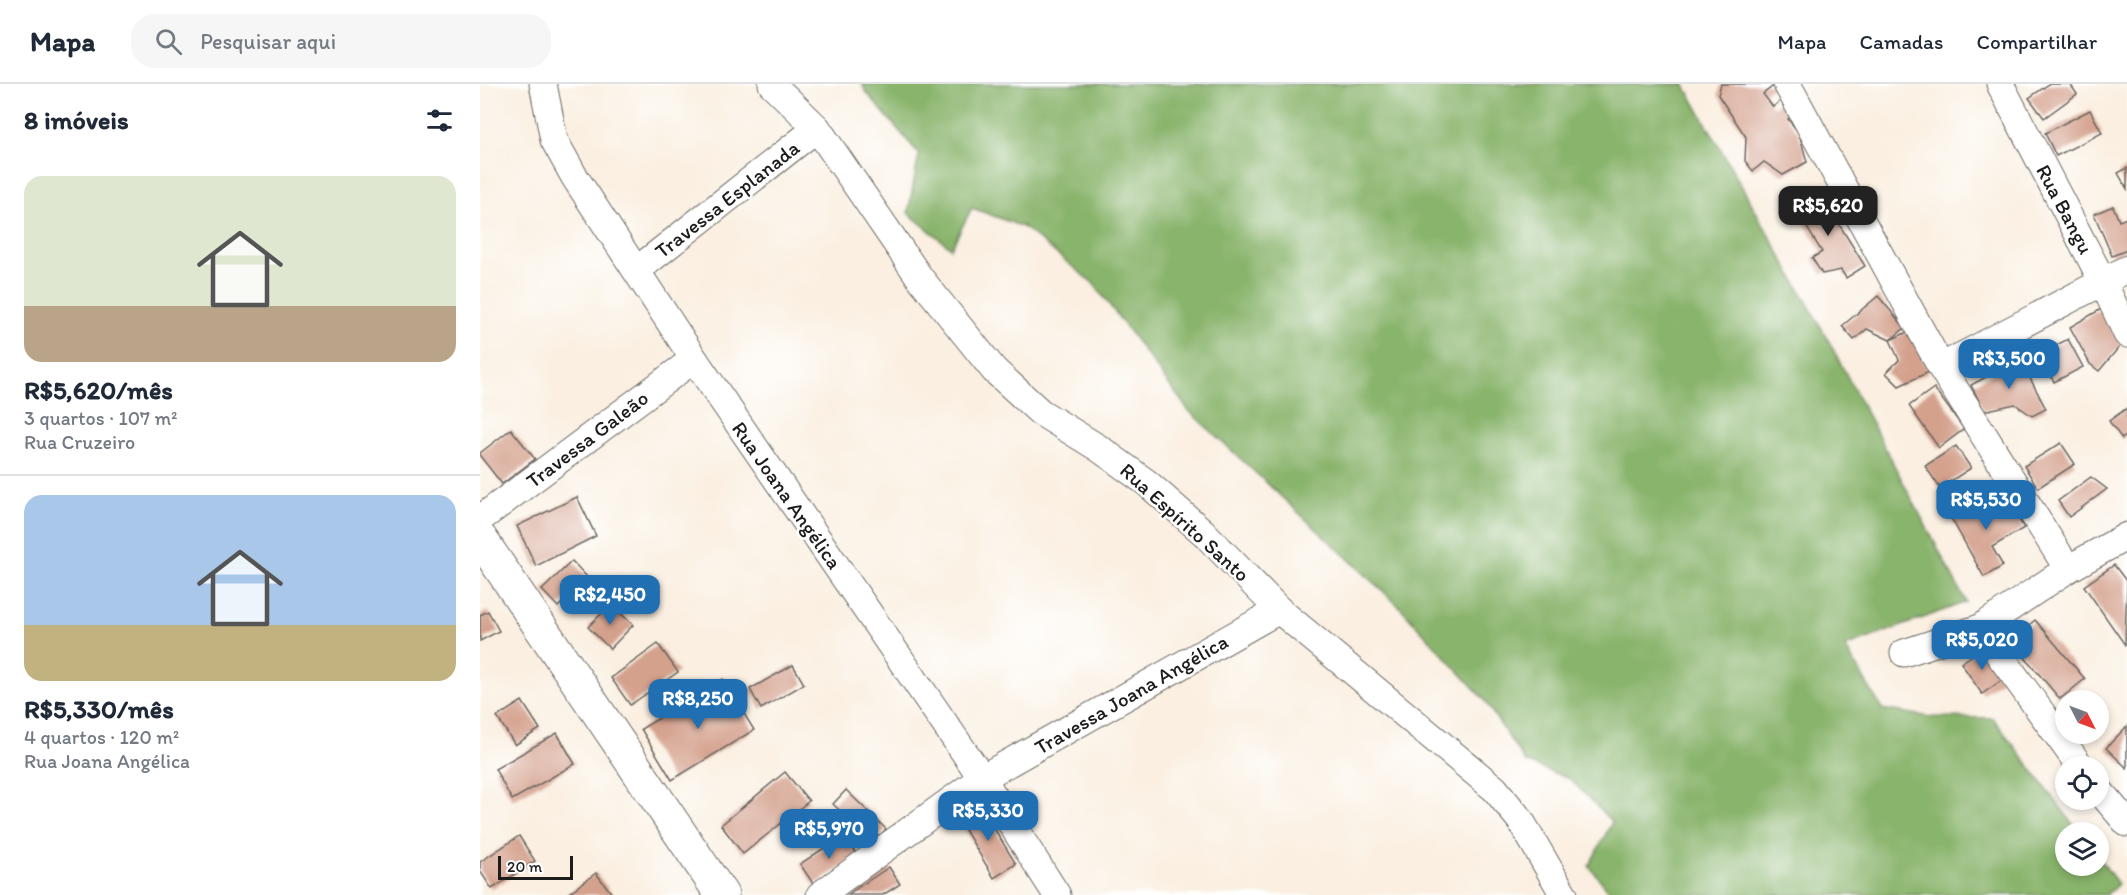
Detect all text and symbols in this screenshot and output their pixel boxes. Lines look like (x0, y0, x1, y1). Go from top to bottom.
search box (131, 14, 551, 68)
text: Mapa (30, 24, 95, 58)
icon: search (152, 25, 185, 58)
text: Pesquisar aqui (200, 28, 336, 55)
text: Mapa (1778, 29, 1826, 54)
text: Camadas (1859, 29, 1943, 54)
text: Compartilhar (1976, 29, 2097, 54)
text: 8 imóveis (24, 104, 129, 136)
icon: filters (423, 104, 456, 137)
street label: Travessa Esplanada (650, 135, 804, 263)
street label: Rua Bangu (2031, 160, 2099, 258)
pin: R$5,620 (1773, 186, 1883, 237)
text: R$5,620 (1793, 193, 1863, 217)
icon: home (186, 215, 294, 323)
pin: R$3,500 (1954, 339, 2064, 390)
text: R$3,500 (1973, 346, 2046, 370)
text: R$5,620/mês (24, 374, 173, 406)
street label: Travessa Galeão (521, 385, 653, 493)
text: 3 quartos · 107 m² (24, 406, 178, 430)
street label: Rua Joana Angélica (727, 416, 847, 574)
text: Rua Cruzeiro (24, 430, 135, 454)
street label: Rua Espírito Santo (1115, 457, 1255, 587)
pin: R$5,530 (1931, 480, 2041, 531)
text: R$5,530 (1950, 487, 2022, 511)
icon: home (186, 534, 294, 642)
pin: R$2,450 (555, 575, 665, 626)
text: R$2,450 (574, 582, 646, 606)
pin: R$5,020 (1927, 620, 2037, 671)
text: R$5,020 (1946, 627, 2018, 651)
street label: Travessa Joana Angélica (1030, 628, 1232, 760)
pin: R$8,250 (643, 679, 753, 730)
text: R$8,250 (662, 686, 734, 710)
north arrow (2055, 690, 2109, 744)
map controls (2055, 690, 2109, 876)
text: R$5,330/mês (24, 693, 174, 725)
text: 4 quartos · 120 m² (24, 725, 179, 749)
text: Rua Joana Angélica (24, 749, 190, 773)
button: locate (2055, 756, 2109, 810)
pin: R$5,330 (933, 791, 1043, 842)
text: R$5,330 (952, 798, 1024, 822)
pin: R$5,970 (774, 809, 884, 860)
text: R$5,970 (794, 816, 864, 840)
button: layers (2055, 822, 2109, 876)
scale bar (498, 853, 573, 880)
text: 20 m (507, 857, 542, 876)

